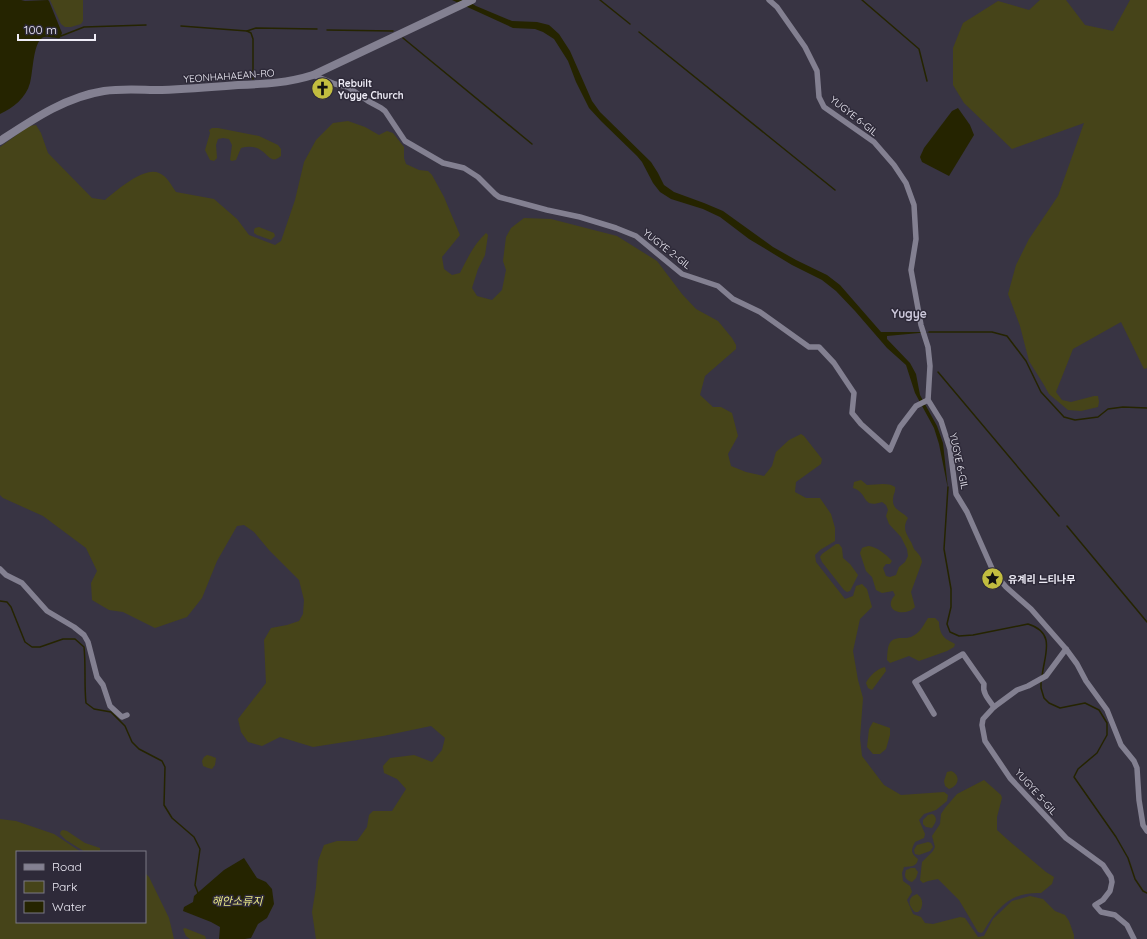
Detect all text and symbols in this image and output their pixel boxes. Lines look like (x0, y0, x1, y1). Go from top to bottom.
scale bar (18, 16, 95, 42)
text: 100 m (24, 22, 57, 37)
street label: YEONHAHAEAN-RO (183, 66, 275, 86)
church icon: Rebuilt Yugye Church (310, 76, 336, 102)
place label: Rebuilt Yugye Church (338, 77, 404, 102)
street label: YUGYE 6-GIL (827, 93, 881, 139)
street label: YUGYE 2-GIL (640, 226, 694, 272)
district label: Yugye (891, 306, 927, 321)
street label: YUGYE 6-GIL (947, 432, 971, 491)
place icon: 유계리 느티나무 (979, 566, 1005, 592)
place label: 유계리 느티나무 (1008, 573, 1075, 586)
street label: YUGYE 5-GIL (1012, 766, 1061, 818)
legend (16, 851, 146, 923)
text: Road (52, 859, 82, 874)
text: Park (52, 879, 77, 894)
water label: 해안소류지 (212, 894, 263, 908)
text: Water (52, 899, 87, 914)

